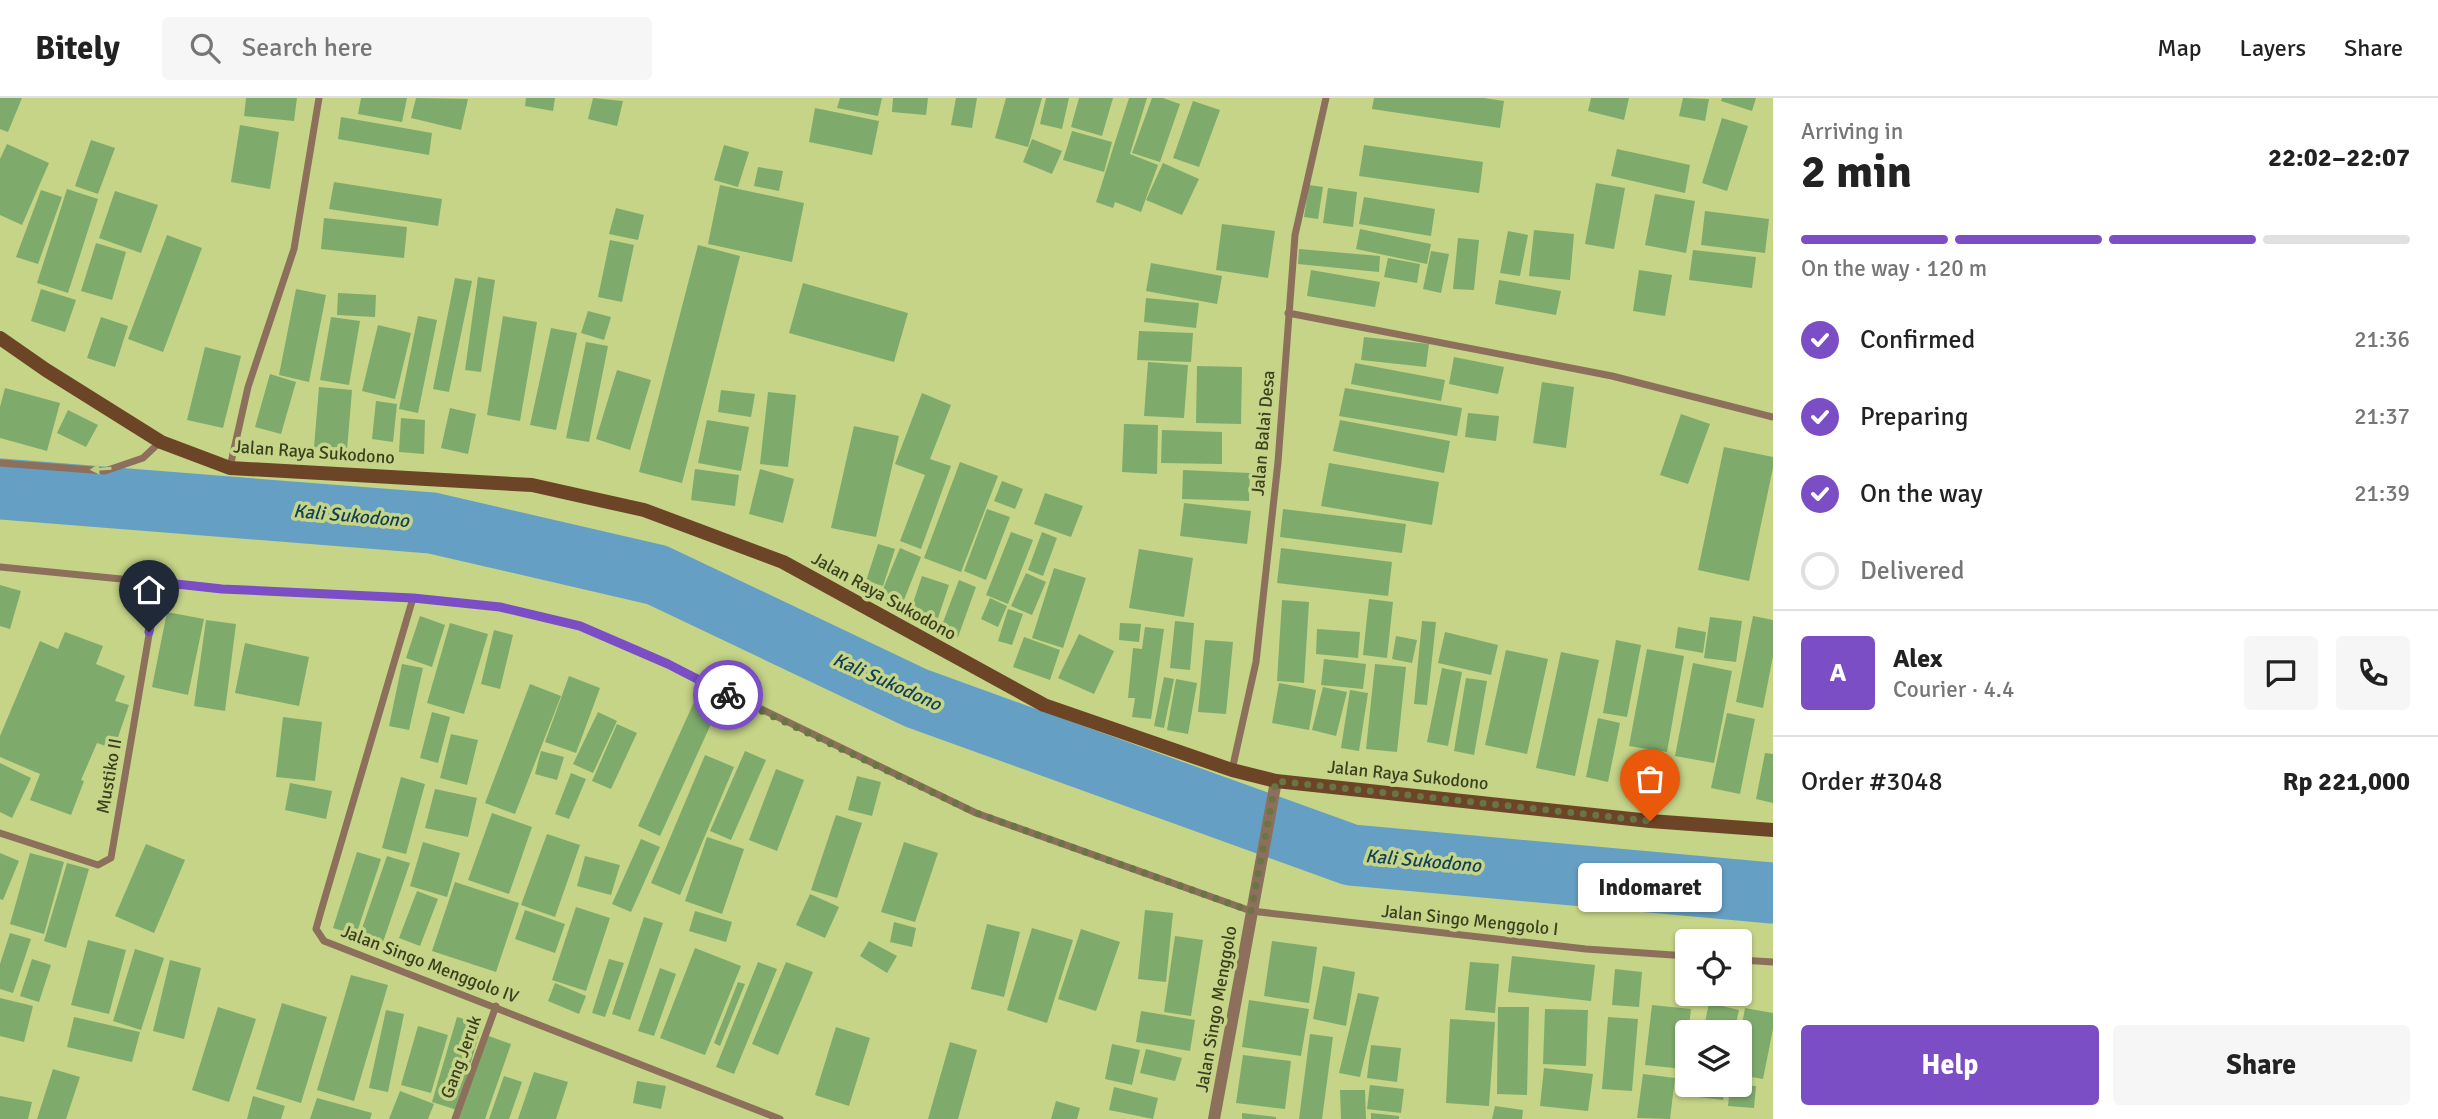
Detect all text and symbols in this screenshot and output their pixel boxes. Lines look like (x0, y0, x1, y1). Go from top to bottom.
search box (162, 17, 652, 80)
text: Bitely (35, 28, 120, 69)
icon: search (186, 29, 224, 67)
text: Search here (242, 32, 373, 64)
text: Map (2157, 33, 2202, 63)
text: Layers (2240, 33, 2306, 63)
text: Share (2344, 33, 2403, 63)
text: Arriving in (1801, 117, 1903, 146)
text: 22:02–22:07 (2268, 142, 2410, 174)
text: 2 min (1801, 144, 1912, 200)
text: On the way · 120 m (1801, 254, 1987, 283)
icon: check (1801, 321, 1839, 359)
text: Confirmed (1860, 324, 1975, 356)
text: 21:36 (2354, 325, 2410, 354)
street label: Jalan Balai Desa (1247, 369, 1279, 497)
icon: check (1801, 398, 1839, 436)
text: Preparing (1860, 401, 1968, 433)
text: 21:37 (2354, 402, 2410, 431)
street label: Jalan Raya Sukodono (233, 435, 395, 469)
one-way arrow (89, 464, 111, 475)
icon: check (1801, 475, 1839, 513)
text: On the way (1860, 478, 1983, 510)
text: 21:39 (2354, 479, 2410, 508)
water label: Kali Sukodono (292, 499, 411, 533)
street label: Jalan Raya Sukodono (808, 547, 960, 645)
text: Delivered (1860, 555, 1965, 587)
pin (119, 560, 179, 632)
icon: home (130, 571, 168, 609)
button: chat (2244, 636, 2318, 710)
button: phone (2336, 636, 2410, 710)
text: Alex (1893, 643, 1943, 675)
water label: Kali Sukodono (829, 647, 946, 717)
text: A (1830, 657, 1846, 689)
courier (693, 660, 763, 730)
text: Courier · 4.4 (1893, 675, 2014, 704)
icon: bike (709, 676, 747, 714)
street label: Mustiko II (92, 737, 126, 815)
pin (1620, 749, 1680, 821)
street label: Jalan Raya Sukodono (1326, 756, 1490, 794)
icon: bag (1631, 760, 1669, 798)
text: Order #3048 (1801, 766, 1942, 798)
text: Rp 221,000 (2282, 766, 2410, 798)
water label: Kali Sukodono (1364, 844, 1483, 878)
callout: Indomaret (1578, 863, 1722, 912)
text: Indomaret (1598, 873, 1702, 902)
street label: Jalan Singo Menggolo I (1380, 900, 1560, 940)
street label: Jalan Singo Menggolo IV (338, 920, 522, 1008)
street label: Jalan Singo Menggolo (1191, 924, 1241, 1094)
map controls (1675, 929, 1752, 1097)
button: locate (1675, 929, 1752, 1006)
street label: Gang Jeruk (436, 1013, 486, 1101)
button: layers (1675, 1020, 1752, 1097)
button: Help (1801, 1025, 2099, 1105)
button: Share (2113, 1025, 2410, 1105)

